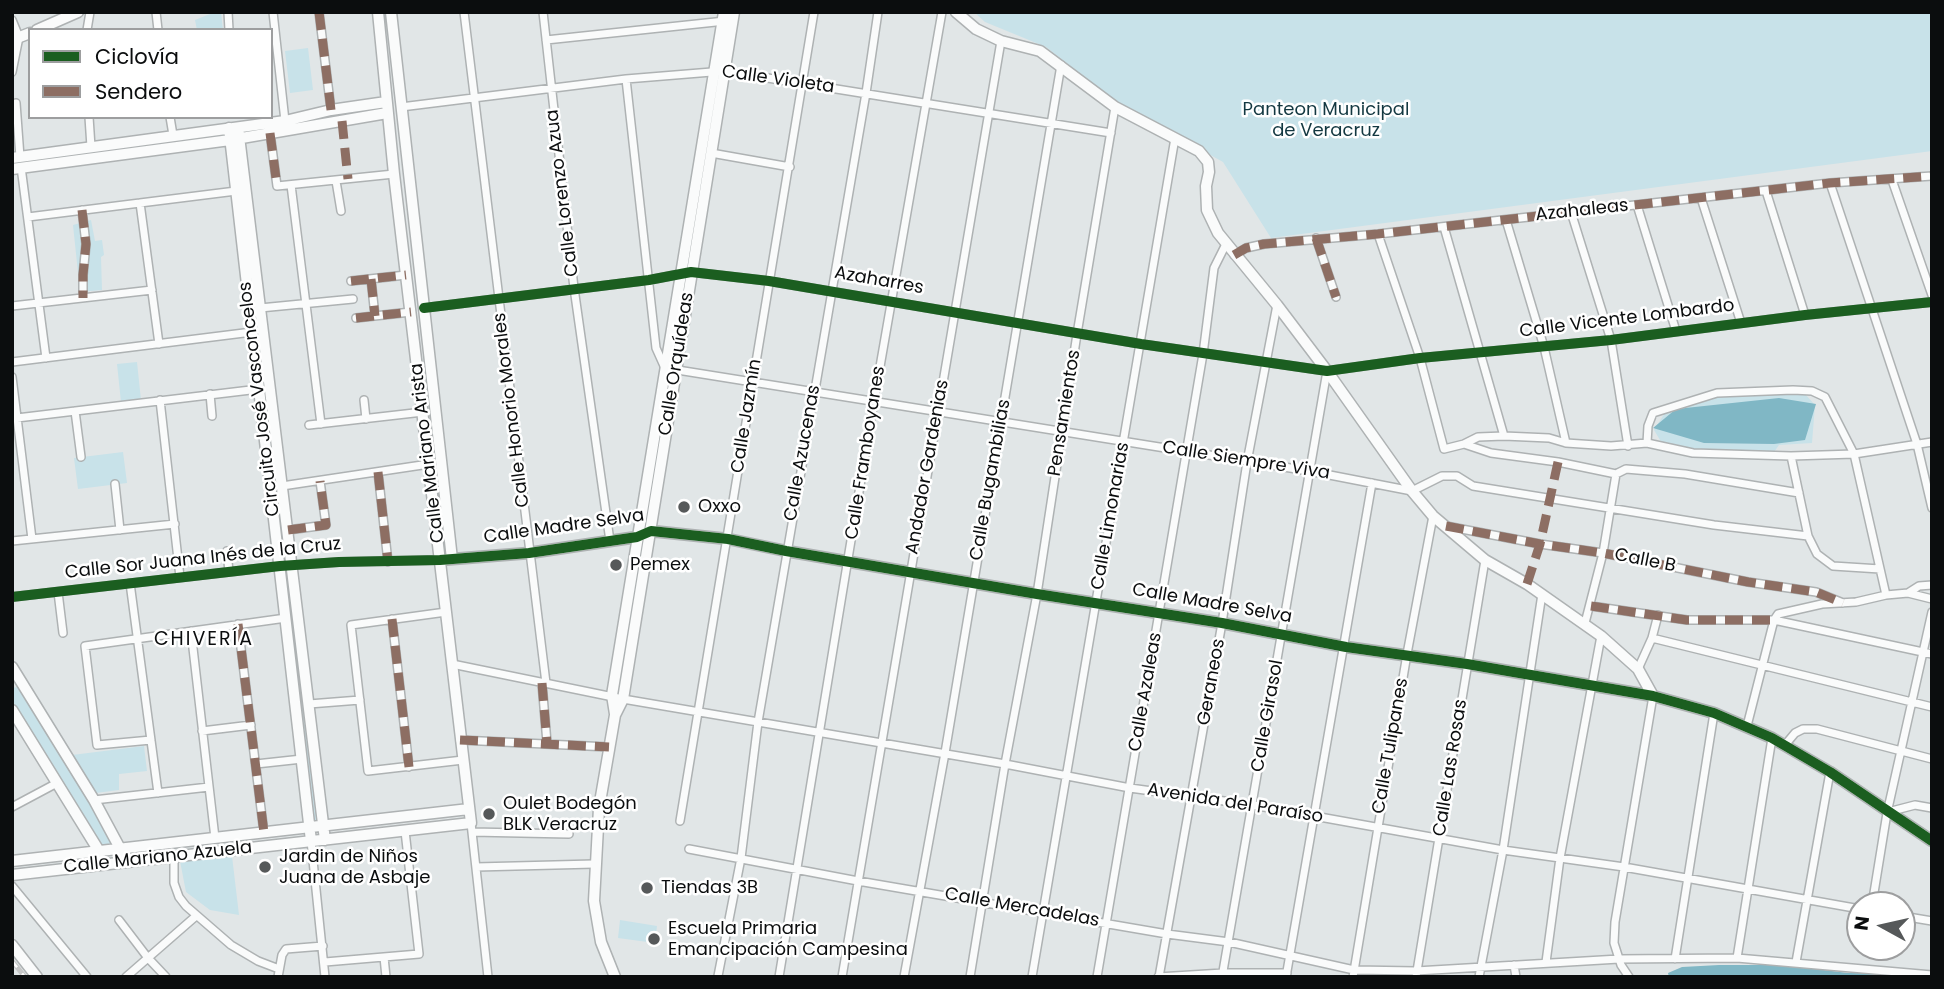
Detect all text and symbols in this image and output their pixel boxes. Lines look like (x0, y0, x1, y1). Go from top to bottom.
legend (28, 28, 273, 119)
text: Ciclovía (95, 42, 179, 71)
street label: Calle Violeta (720, 61, 836, 99)
text: Sendero (95, 77, 182, 106)
park label: Panteon Municipal de Veracruz (1243, 99, 1409, 142)
street label: Calle Lorenzo Azua (542, 108, 584, 278)
street label: Azahaleas (1534, 195, 1630, 227)
street label: Azaharres (833, 263, 925, 299)
street label: Circuito José Vasconcelos (235, 280, 285, 518)
street label: Calle Orquídeas (655, 291, 699, 437)
street label: Calle Vicente Lombardo (1518, 295, 1736, 343)
street label: Calle Honorio Morales (489, 311, 535, 509)
street label: Pensamientos (1044, 348, 1086, 478)
street label: Calle Jazmín (727, 357, 767, 475)
street label: Calle Mariano Arista (406, 362, 450, 544)
street label: Calle Framboyanes (842, 365, 890, 541)
street label: Andador Gardenias (902, 378, 954, 556)
street label: Calle Azucenas (780, 383, 826, 523)
street label: Calle Bugambilias (966, 398, 1016, 562)
street label: Calle Siempre Viva (1161, 437, 1331, 485)
street label: Calle Limonarias (1087, 440, 1135, 592)
place label: Oxxo (698, 496, 741, 518)
marker: Oxxo (676, 499, 692, 515)
street label: Calle Madre Selva (482, 505, 646, 549)
street label: Calle Sor Juana Inés de la Cruz (64, 534, 342, 584)
street label: Calle B (1613, 544, 1677, 578)
place label: Pemex (630, 554, 690, 576)
marker: Pemex (608, 557, 624, 573)
street label: Calle Madre Selva (1130, 579, 1294, 629)
district label: CHIVERÍA (155, 629, 253, 651)
street label: Calle Azaleas (1125, 631, 1167, 753)
street label: Geraneos (1194, 637, 1230, 727)
street label: Calle Girasol (1248, 658, 1288, 774)
street label: Calle Tulipanes (1368, 676, 1414, 816)
street label: Calle Las Rosas (1430, 698, 1472, 838)
street label: Avenida del Paraíso (1145, 779, 1325, 829)
place label: Oulet Bodegón BLK Veracruz (503, 793, 637, 836)
marker: Oulet Bodegón BLK Veracruz (481, 806, 497, 822)
street label: Calle Mariano Azuela (63, 837, 253, 879)
place label: Jardin de Niños Juana de Asbaje (279, 846, 430, 888)
marker: Jardin de Niños Juana de Asbaje (257, 859, 273, 875)
place label: Tiendas 3B (661, 877, 758, 899)
marker: Tiendas 3B (639, 880, 655, 896)
street label: Calle Mercadelas (943, 884, 1101, 932)
north arrow (1846, 891, 1916, 961)
text: N (1847, 914, 1876, 932)
place label: Escuela Primaria Emancipación Campesina (668, 918, 908, 960)
marker: Escuela Primaria Emancipación Campesina (646, 931, 662, 947)

